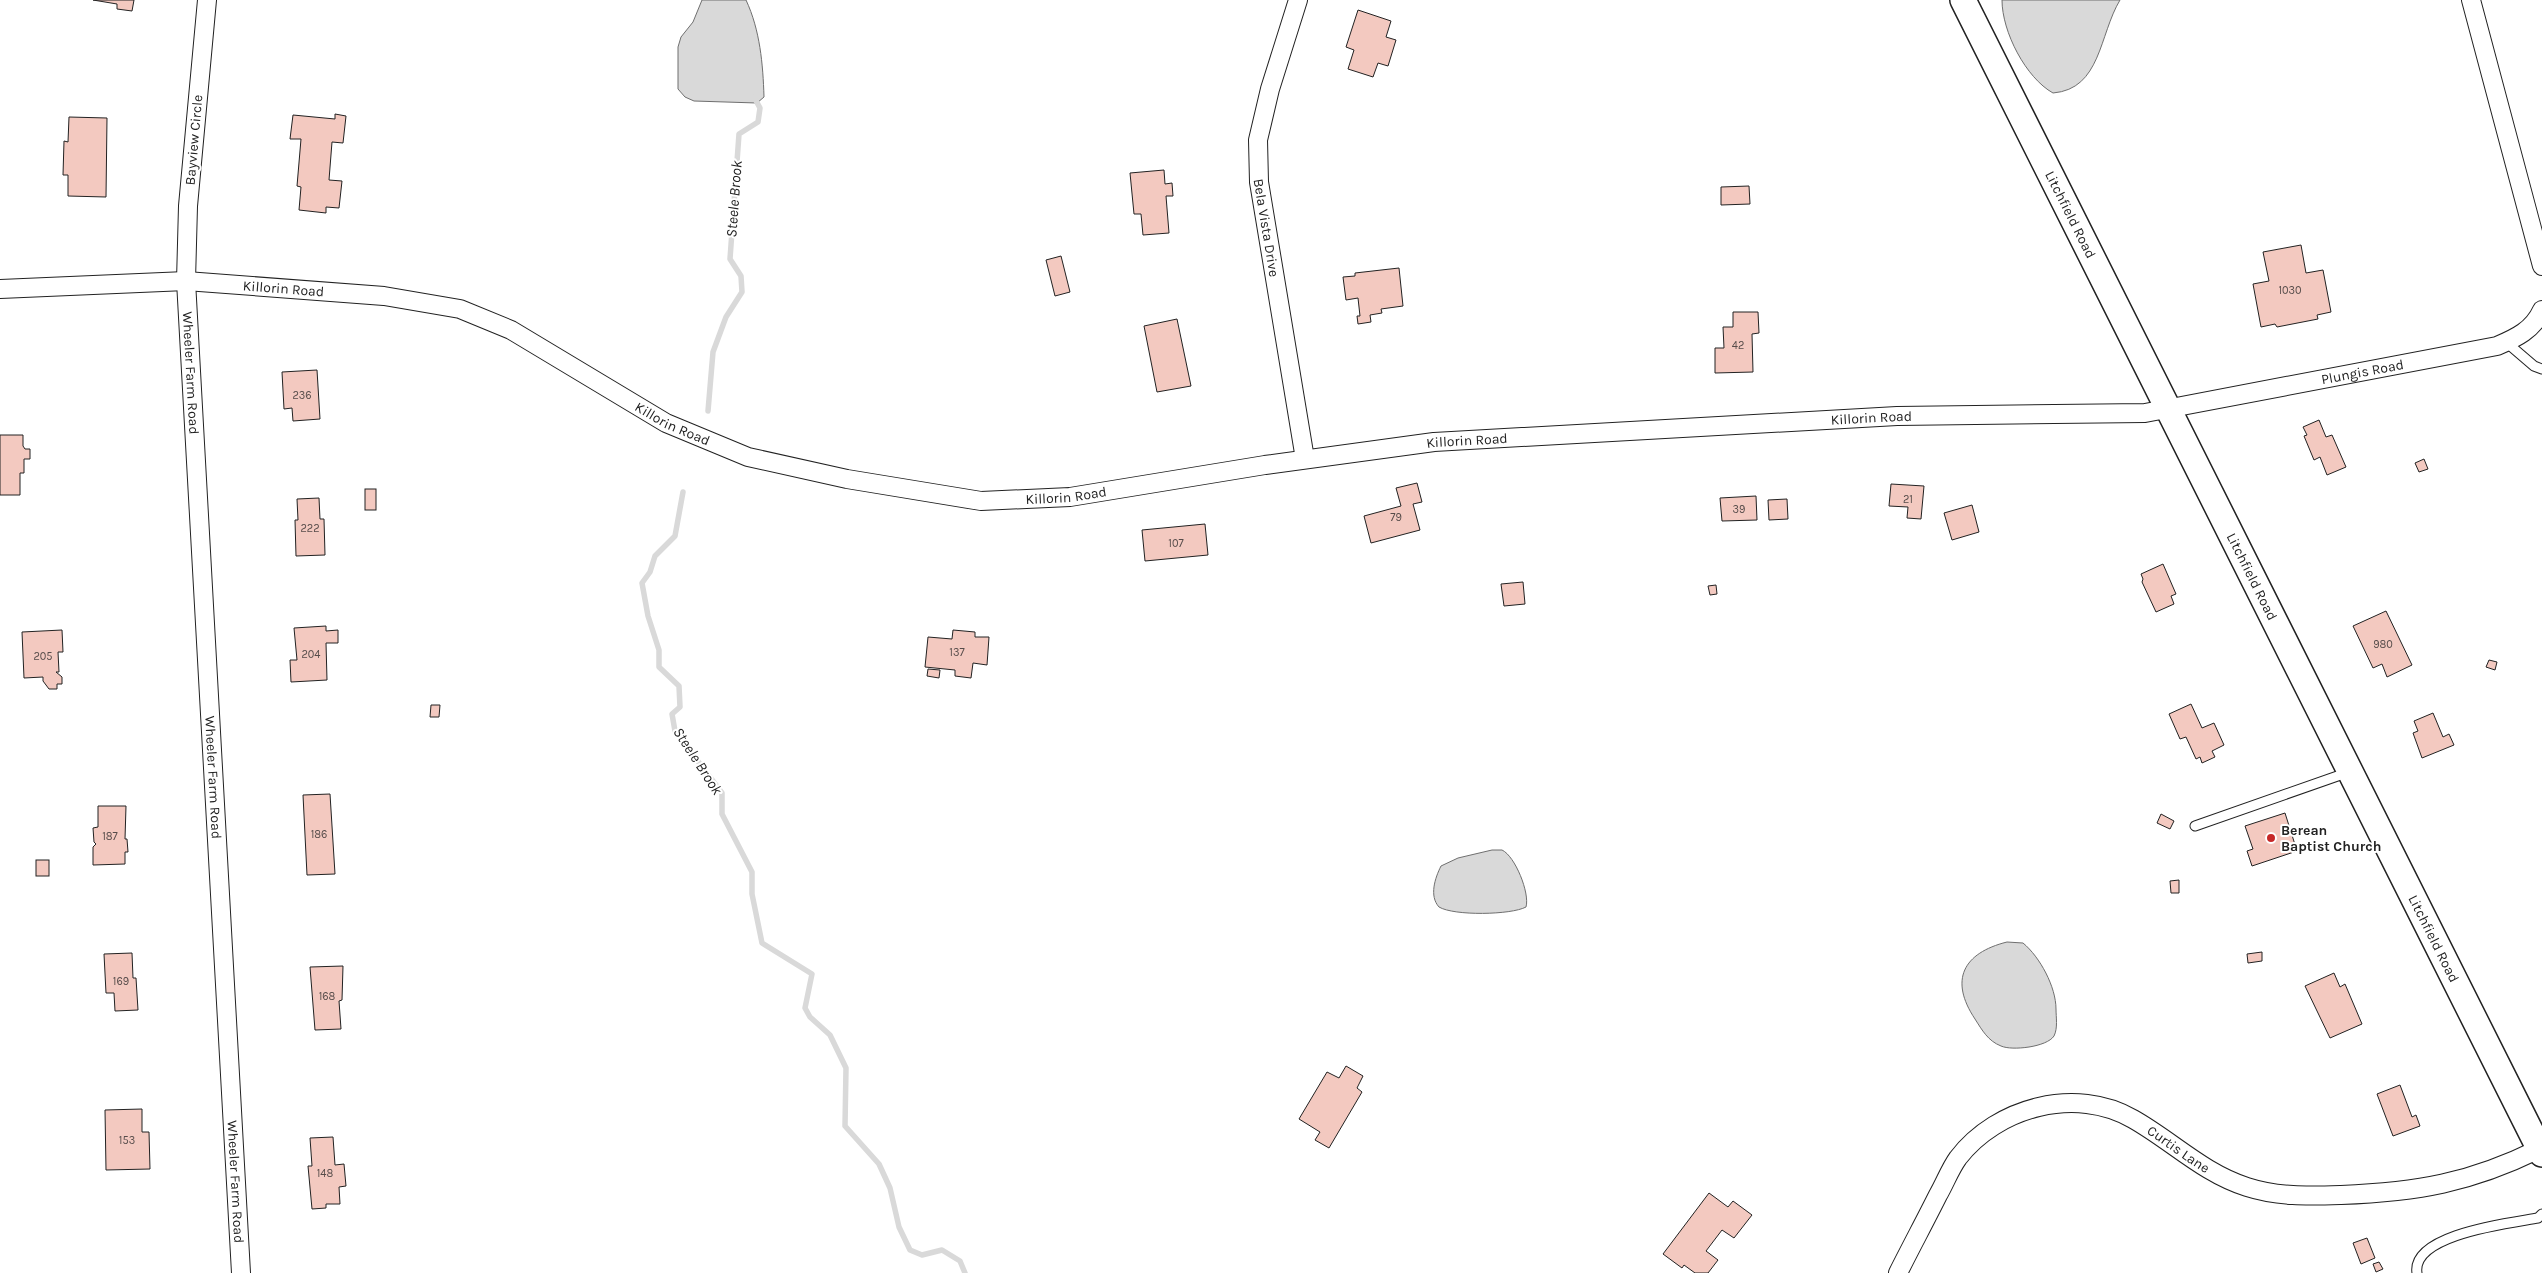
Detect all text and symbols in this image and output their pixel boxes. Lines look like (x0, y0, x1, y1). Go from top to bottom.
street label: Bayview Circle (182, 94, 206, 186)
water label: Steele Brook (722, 160, 746, 238)
street label: Litchfield Road (2042, 168, 2100, 261)
street label: Bela Vista Drive (1250, 177, 1283, 278)
street label: Killorin Road (242, 277, 325, 300)
house number: 1030 (2278, 284, 2302, 297)
street label: Wheeler Farm Road (179, 311, 203, 435)
house number: 42 (1732, 339, 1744, 352)
street label: Plungis Road (2320, 355, 2405, 388)
house number: 236 (292, 389, 312, 402)
street label: Killorin Road (632, 398, 713, 449)
street label: Killorin Road (1830, 407, 1912, 428)
street label: Killorin Road (1425, 429, 1508, 451)
street label: Killorin Road (1025, 483, 1108, 507)
house number: 21 (1903, 493, 1913, 506)
house number: 39 (1733, 503, 1745, 516)
house number: 79 (1390, 511, 1402, 524)
house number: 222 (300, 522, 320, 535)
street label: Litchfield Road (2223, 530, 2281, 623)
house number: 107 (1168, 537, 1184, 550)
house number: 980 (2373, 638, 2393, 651)
house number: 137 (949, 646, 965, 659)
house number: 204 (301, 648, 321, 661)
house number: 205 (33, 650, 53, 663)
street label: Wheeler Farm Road (202, 715, 225, 839)
water label: Steele Brook (669, 724, 727, 798)
place label: Berean Baptist Church (2281, 822, 2381, 855)
house number: 186 (311, 828, 327, 841)
house number: 187 (102, 830, 118, 843)
marker: Berean Baptist Church (2265, 832, 2277, 844)
street label: Litchfield Road (2405, 892, 2463, 985)
house number: 169 (113, 975, 129, 988)
house number: 168 (319, 990, 336, 1003)
street label: Wheeler Farm Road (224, 1120, 248, 1244)
street label: Curtis Lane (2144, 1122, 2213, 1176)
house number: 153 (119, 1134, 135, 1147)
house number: 148 (317, 1167, 334, 1180)

